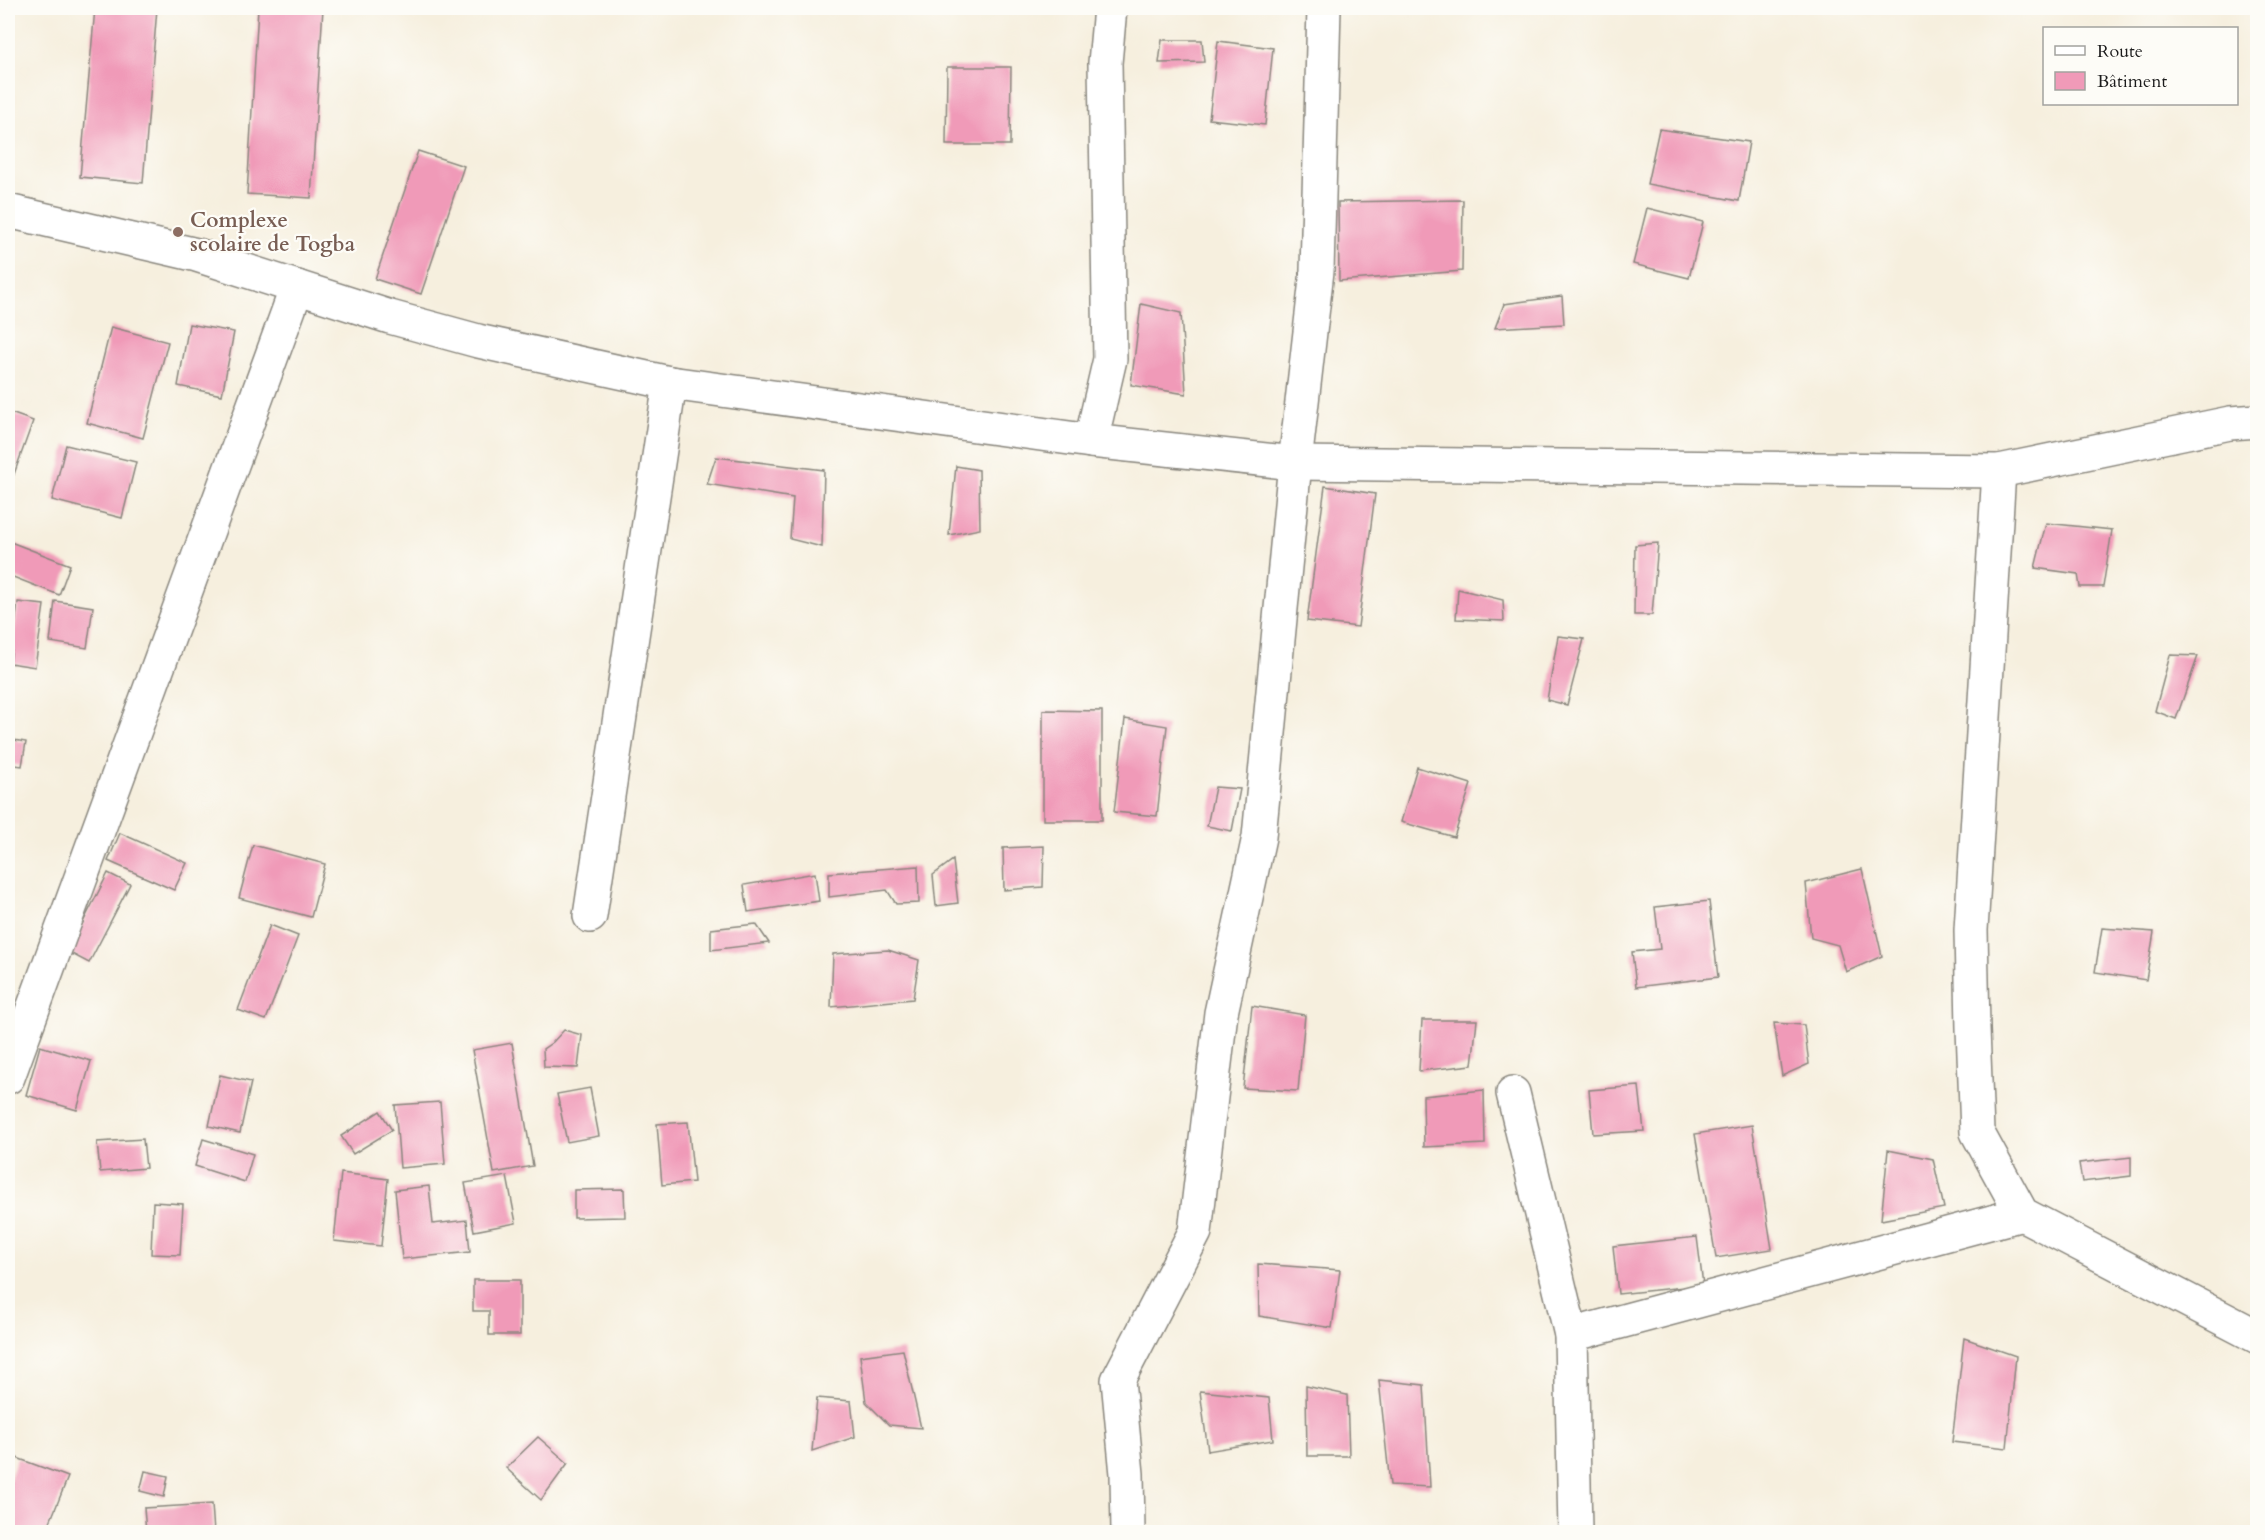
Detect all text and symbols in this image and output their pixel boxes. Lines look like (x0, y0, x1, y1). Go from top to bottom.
legend (2043, 27, 2238, 105)
text: Route (2097, 39, 2143, 64)
text: Bâtiment (2097, 69, 2167, 94)
place label: Complexe scolaire de Togba (190, 206, 356, 259)
marker: Complexe scolaire de Togba (171, 225, 185, 239)

